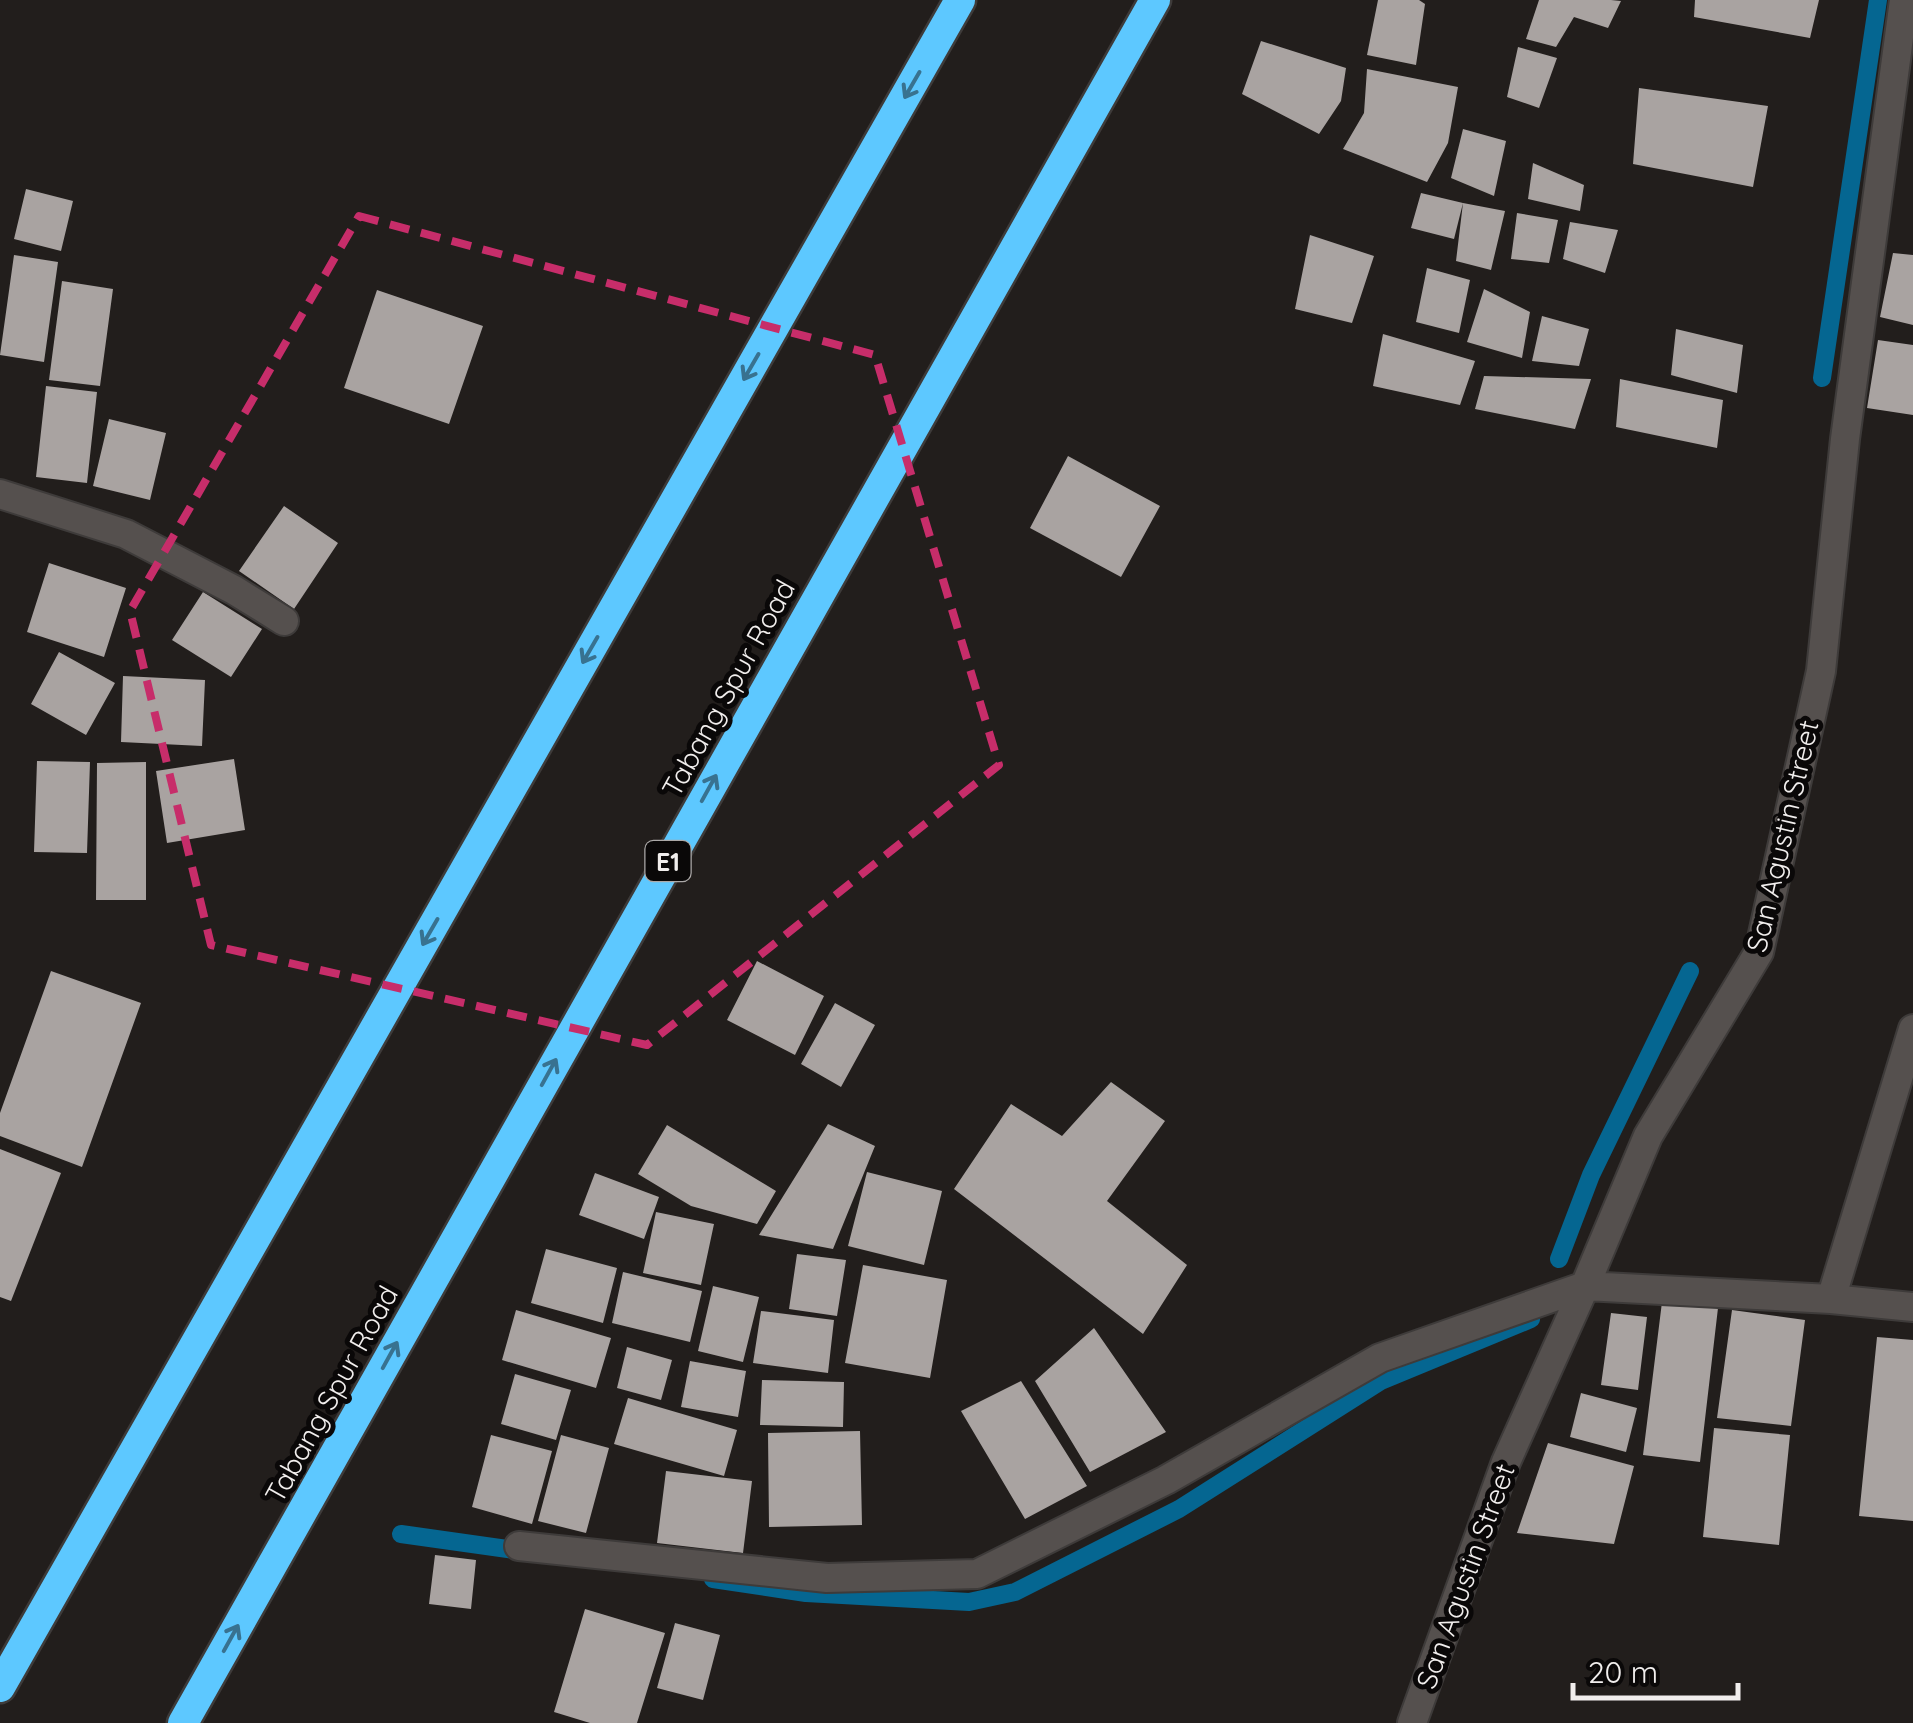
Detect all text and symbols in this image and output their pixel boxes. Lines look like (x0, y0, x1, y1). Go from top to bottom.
one-way arrow (902, 70, 922, 99)
one-way arrow (741, 352, 761, 381)
street label: Tabang Spur Road (654, 573, 802, 803)
one-way arrow (580, 634, 600, 664)
street label: San Agustin Street (1738, 717, 1826, 955)
one-way arrow (699, 774, 719, 804)
road number: E1 (646, 841, 690, 881)
one-way arrow (419, 917, 439, 946)
one-way arrow (540, 1057, 560, 1087)
street label: Tabang Spur Road (257, 1279, 405, 1509)
one-way arrow (380, 1341, 400, 1370)
street label: San Agustin Street (1408, 1459, 1522, 1693)
one-way arrow (221, 1624, 241, 1653)
scale bar (1573, 1638, 1738, 1700)
text: 20 m (1588, 1653, 1658, 1691)

